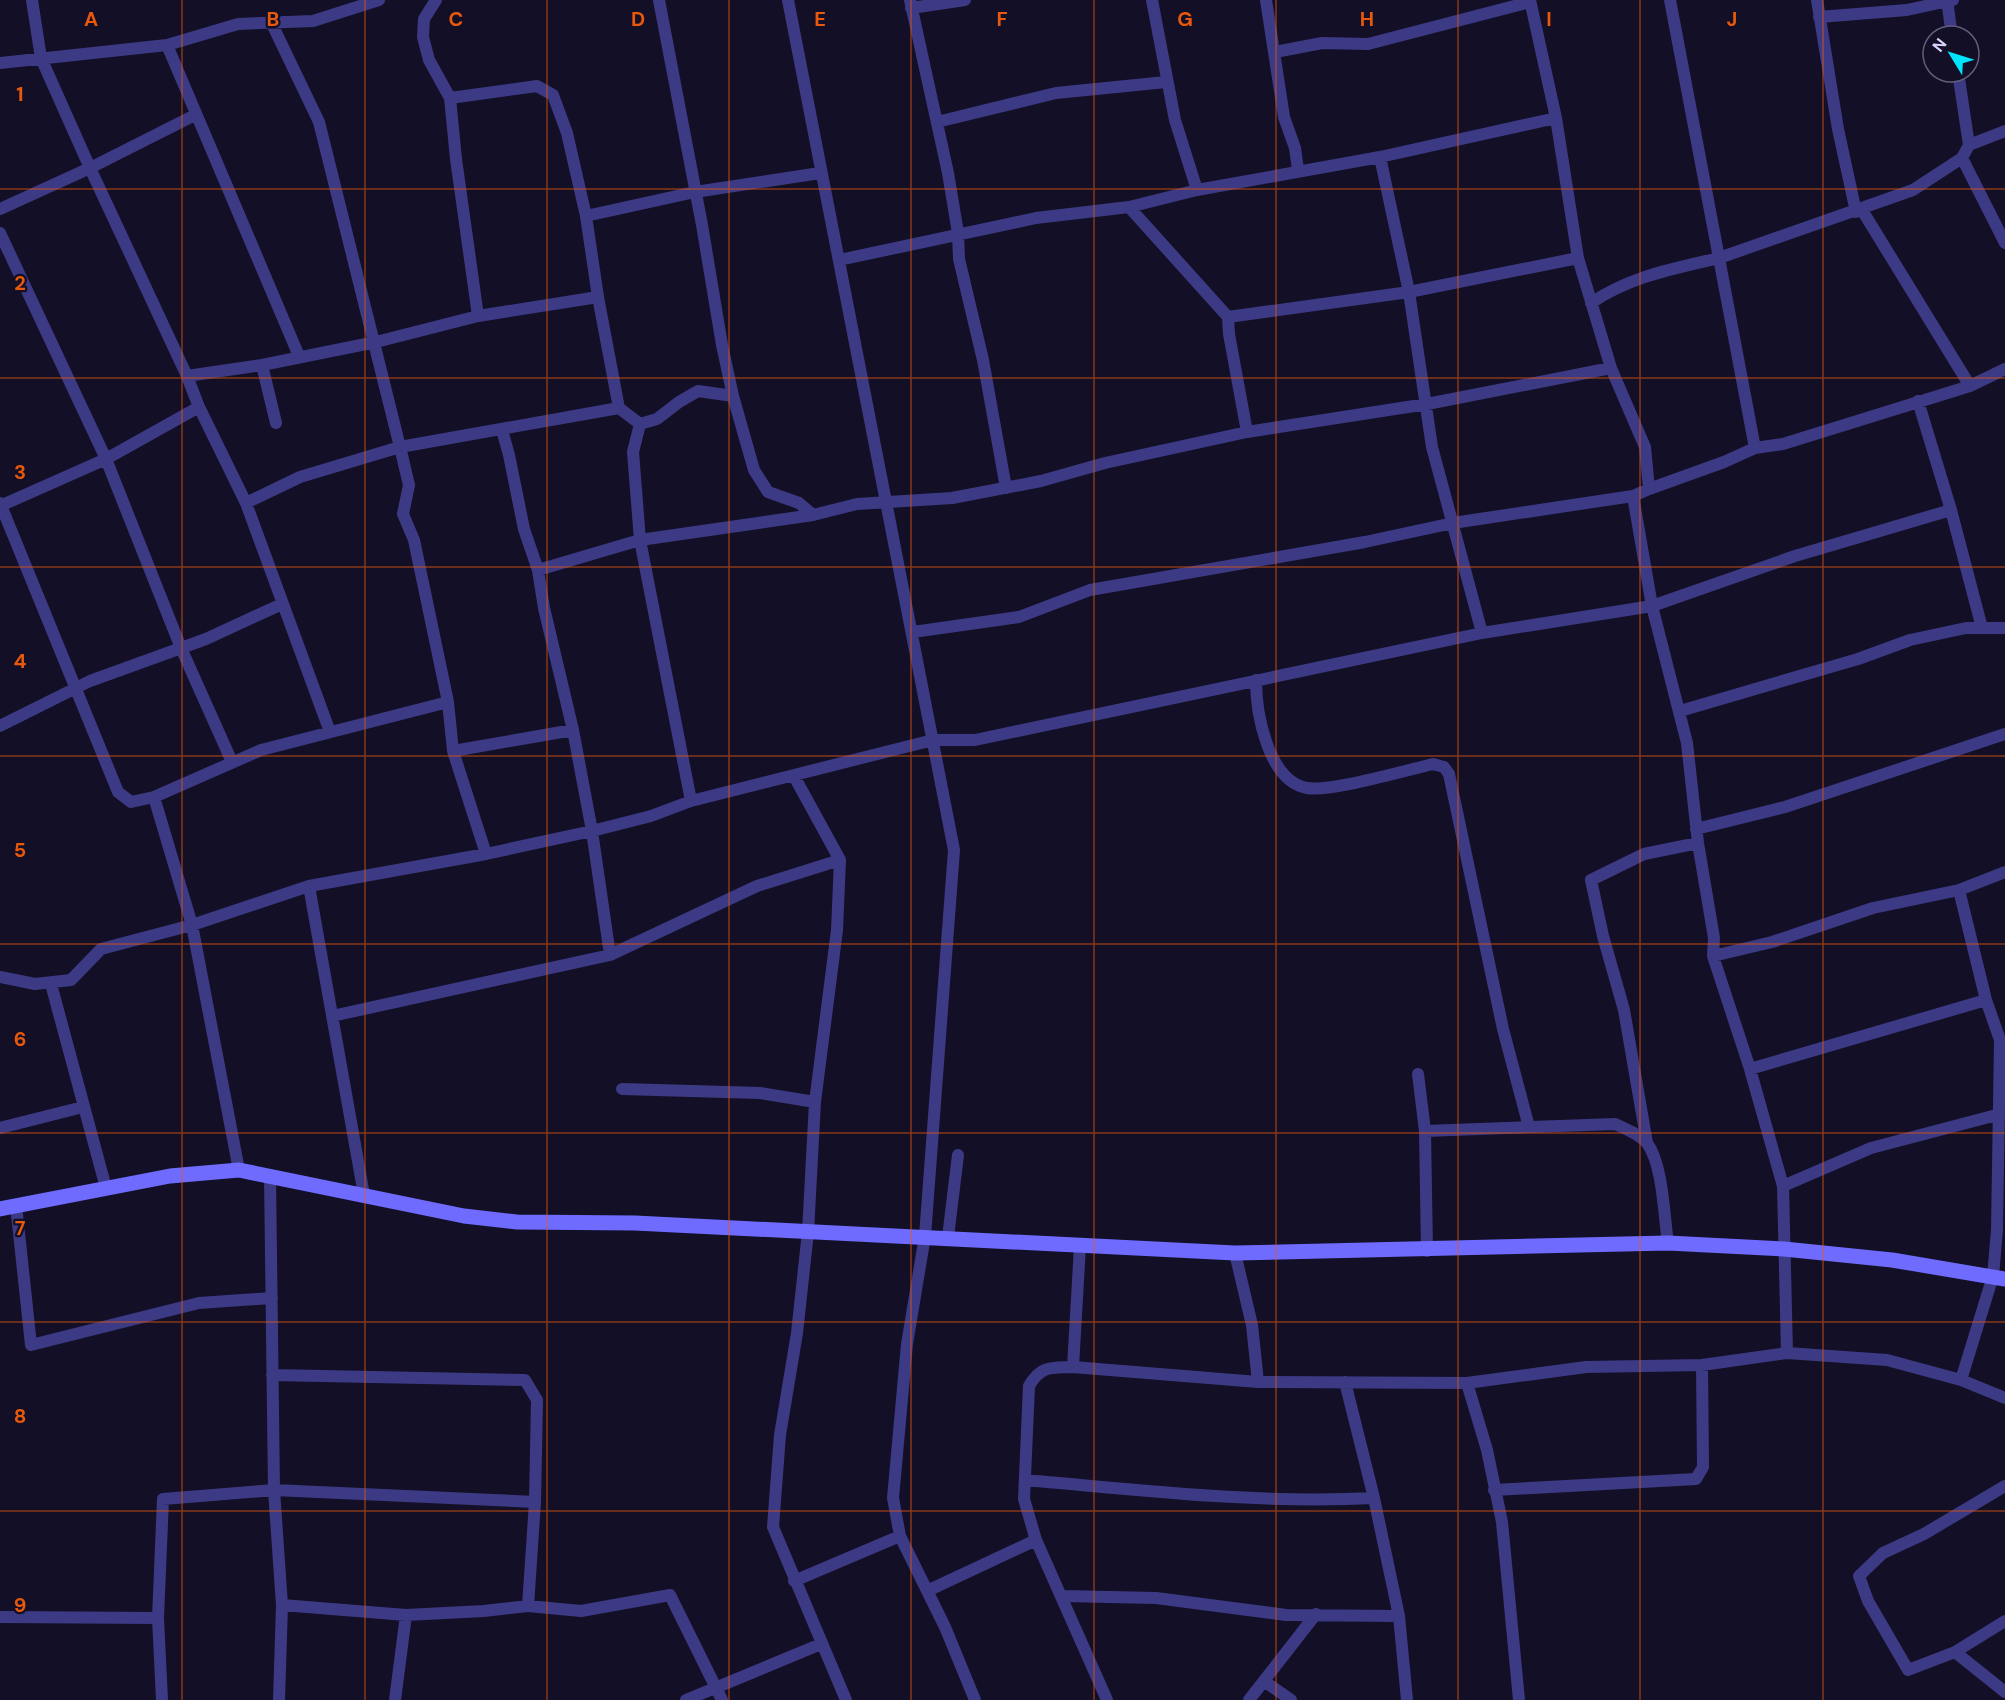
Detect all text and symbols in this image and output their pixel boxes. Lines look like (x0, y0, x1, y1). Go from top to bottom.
text: A (84, 6, 98, 32)
text: B (267, 6, 279, 32)
text: C (449, 6, 463, 32)
text: D (631, 6, 645, 32)
text: E (814, 6, 826, 32)
text: F (996, 6, 1008, 32)
text: G (1177, 6, 1193, 32)
text: H (1360, 6, 1374, 32)
text: I (1546, 6, 1552, 32)
text: J (1727, 6, 1737, 32)
north arrow (1921, 24, 1981, 84)
text: N (1928, 34, 1951, 56)
text: 1 (16, 81, 24, 107)
text: 2 (14, 270, 26, 296)
text: 3 (14, 459, 26, 485)
text: 4 (14, 648, 27, 674)
text: 5 (14, 837, 26, 863)
text: 6 (14, 1026, 26, 1052)
text: 7 (15, 1215, 26, 1241)
text: 8 (14, 1403, 26, 1429)
text: 9 (14, 1592, 26, 1618)

